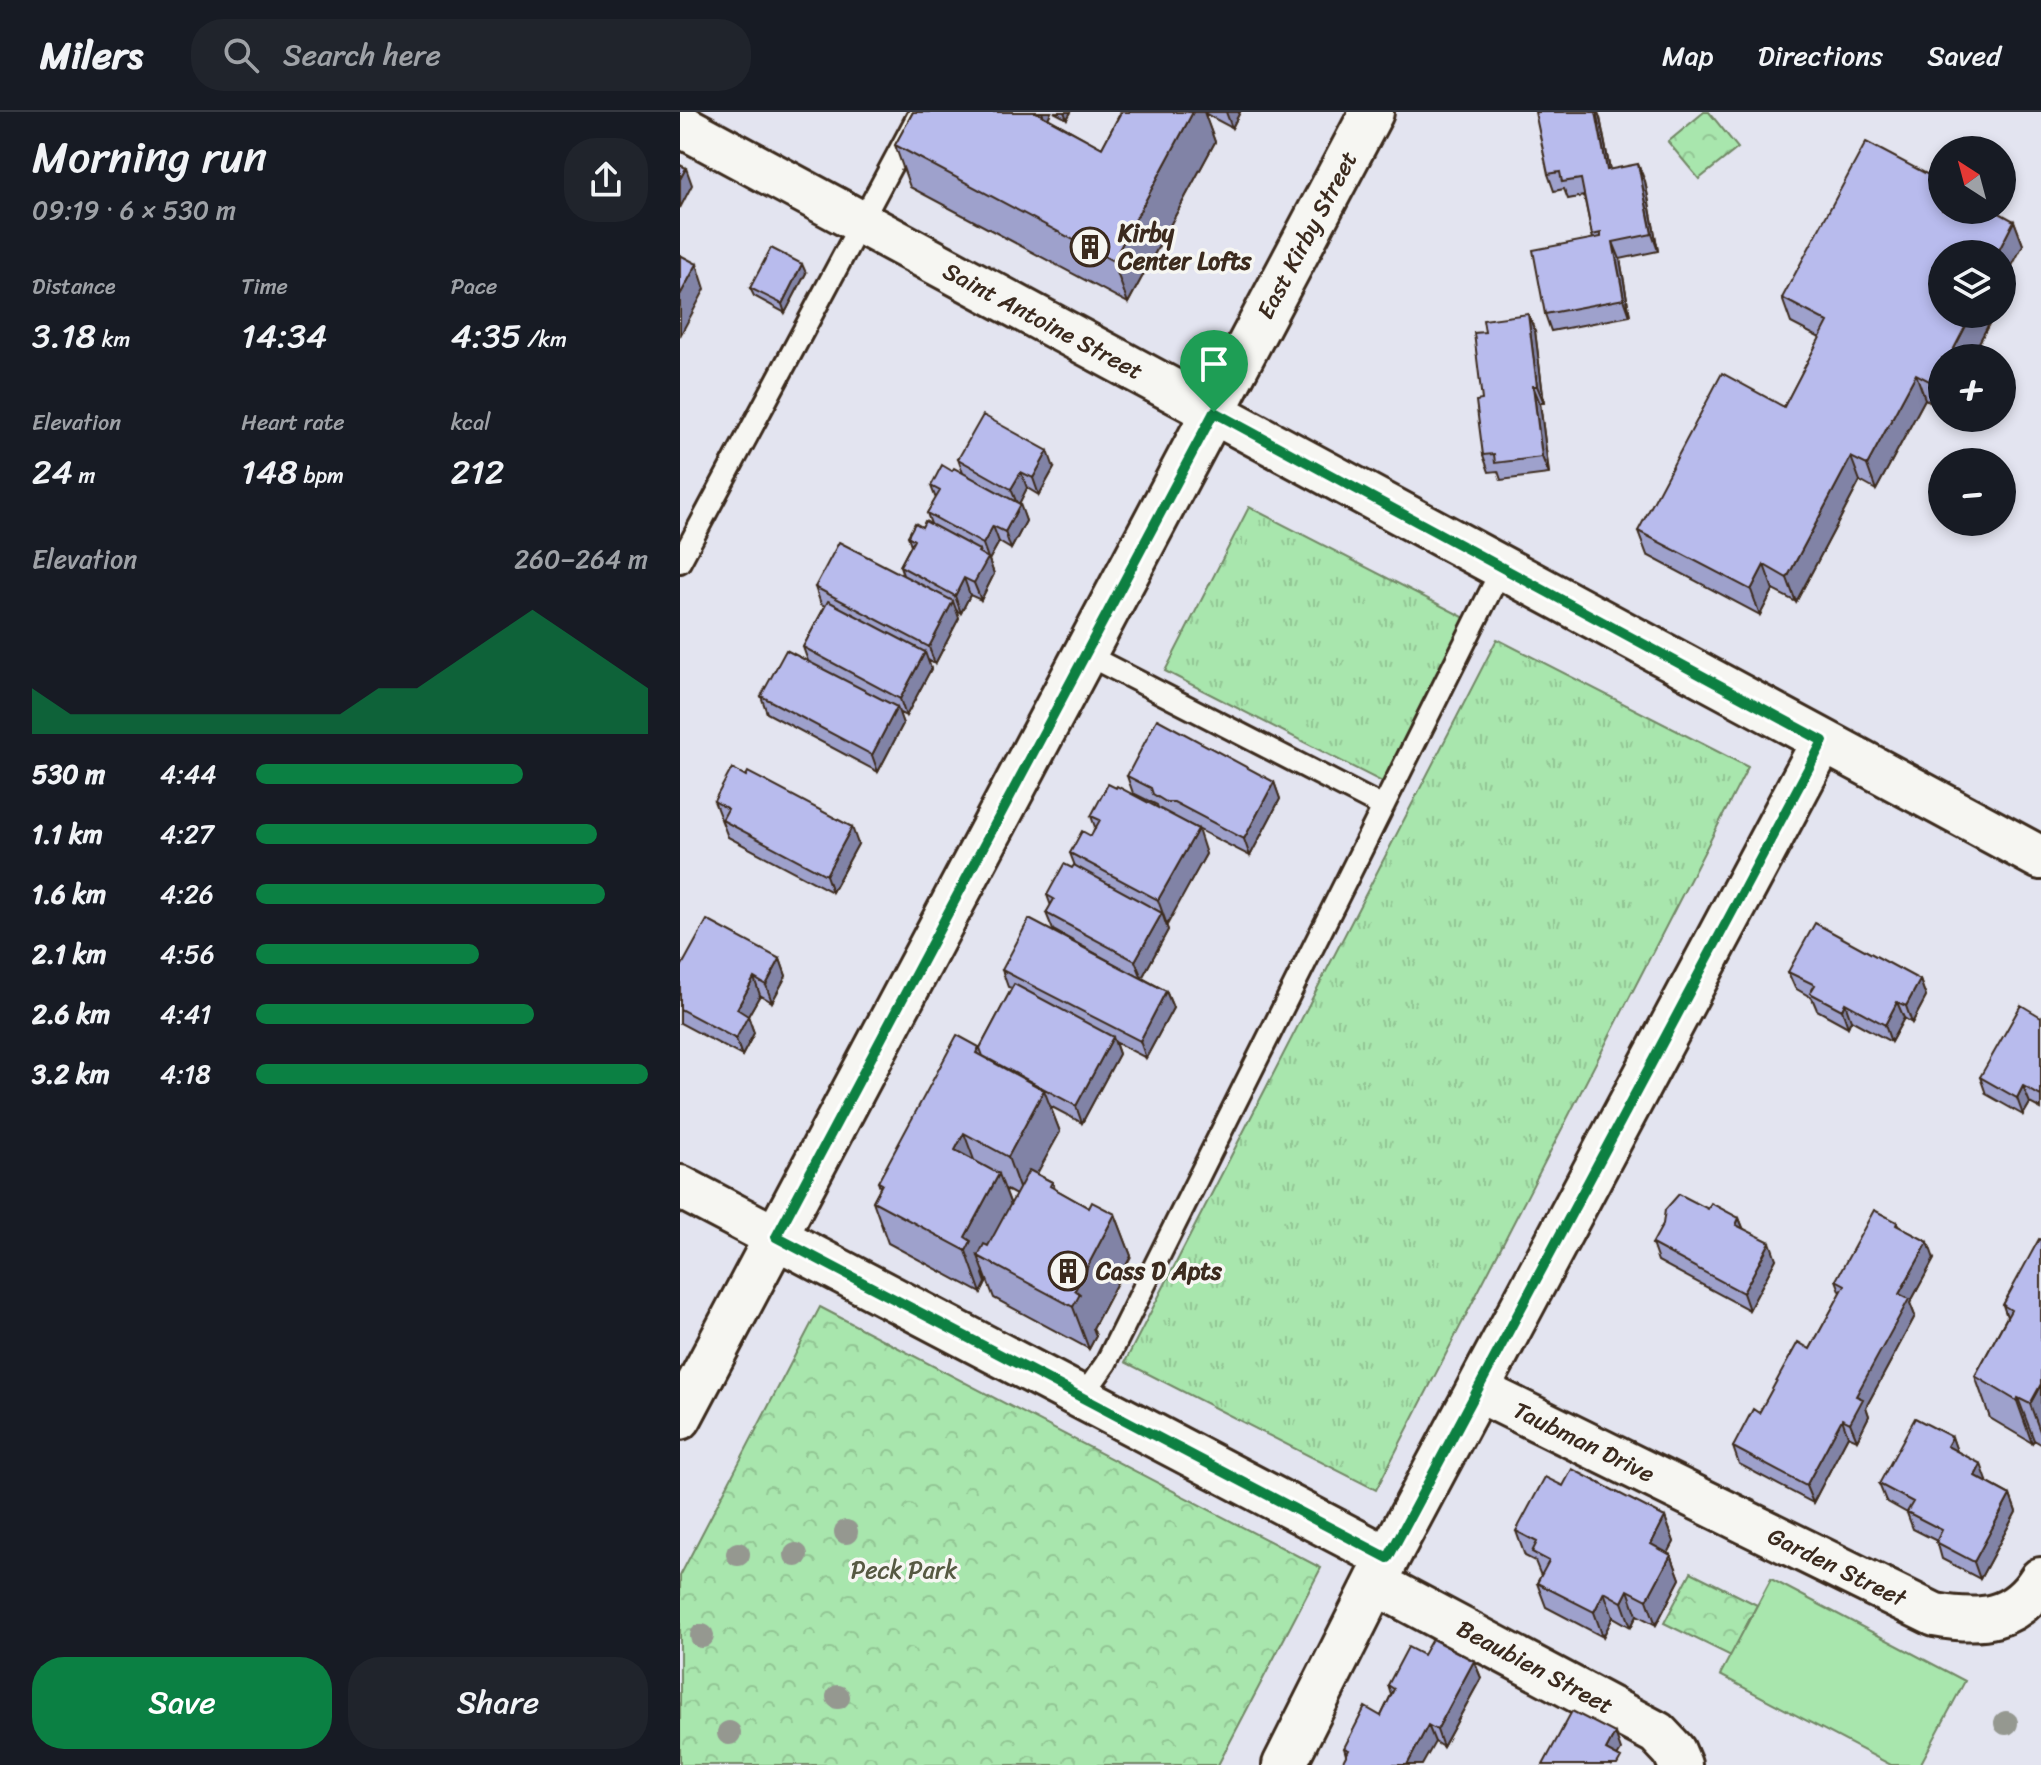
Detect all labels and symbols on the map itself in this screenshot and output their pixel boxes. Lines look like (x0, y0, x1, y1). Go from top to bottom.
north arrow (1928, 136, 2016, 224)
street label: East Kirby Street (1245, 143, 1369, 327)
place label: Kirby Center Lofts (1117, 212, 1252, 282)
building icon: Kirby Center Lofts (1069, 226, 1111, 268)
street label: Saint Antoine Street (935, 250, 1151, 392)
pin (1180, 330, 1248, 412)
building icon: Cass D Apts (1047, 1250, 1089, 1292)
place label: Cass D Apts (1095, 1250, 1223, 1292)
street label: Taubman Drive (1506, 1390, 1662, 1494)
street label: Garden Street (1760, 1515, 1915, 1619)
park label: Peck Park (851, 1549, 958, 1591)
street label: Beaubien Street (1449, 1608, 1621, 1726)

